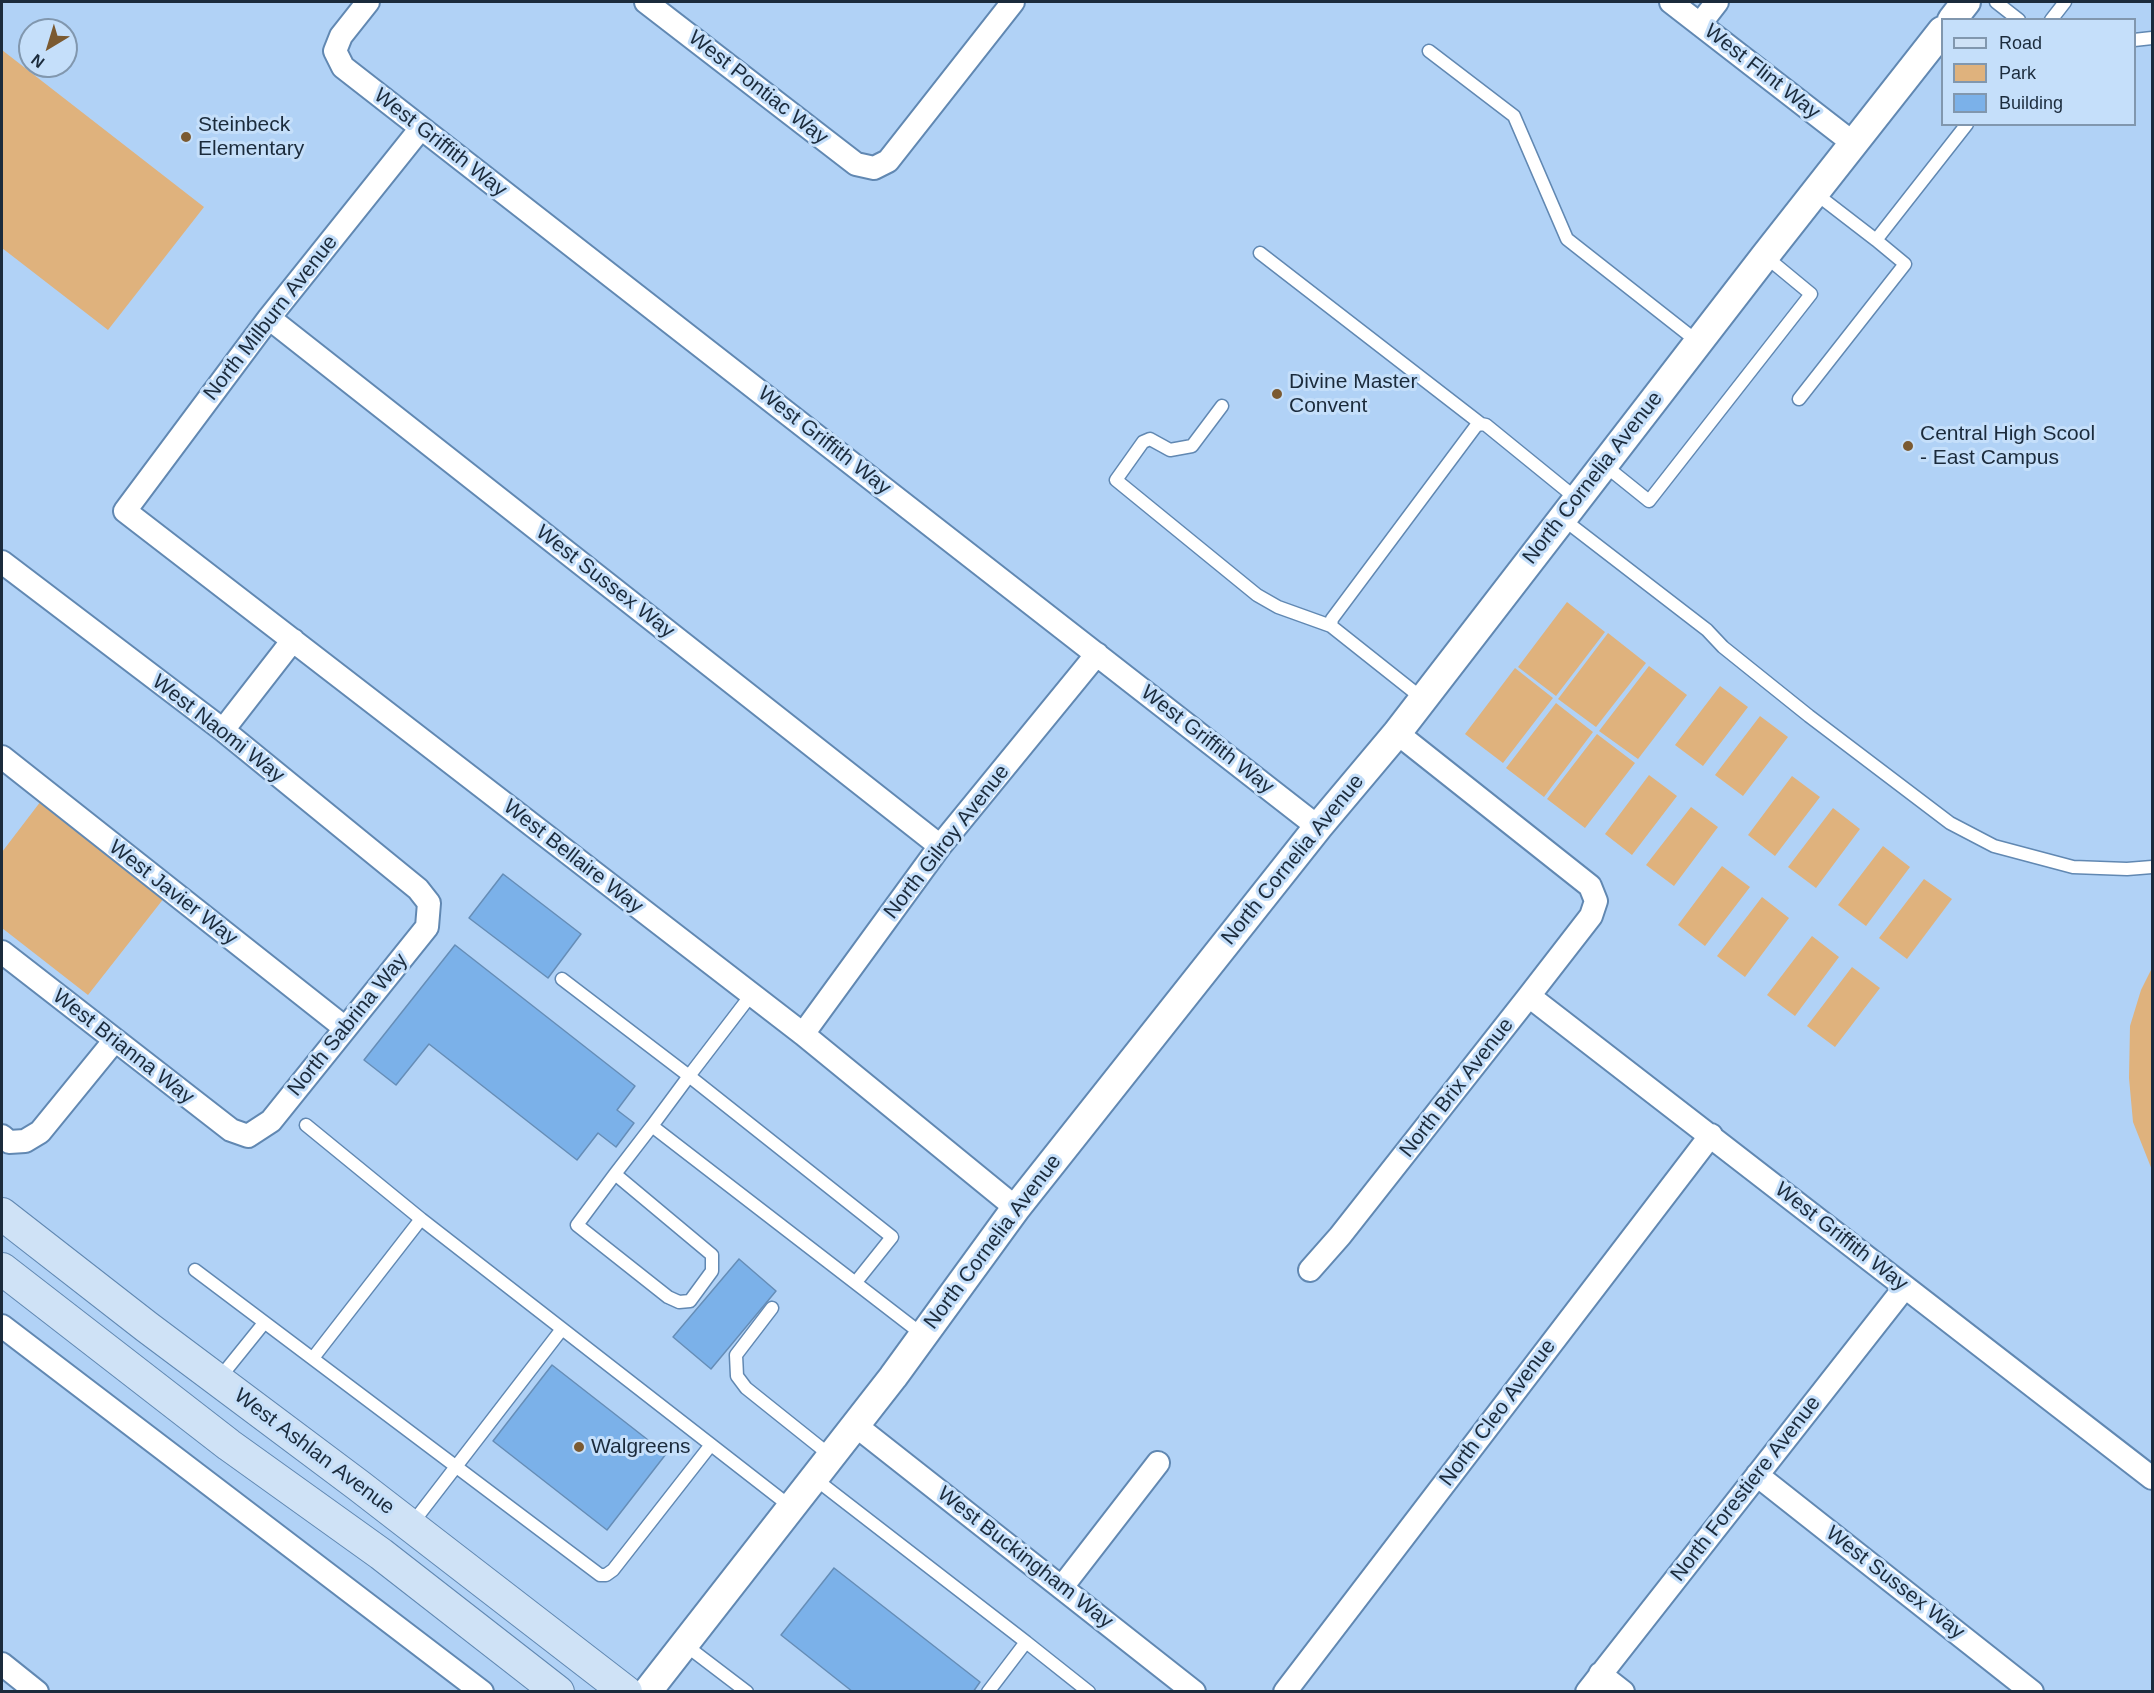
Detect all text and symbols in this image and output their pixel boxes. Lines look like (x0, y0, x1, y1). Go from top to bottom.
north arrow (18, 18, 78, 78)
legend (1941, 18, 2136, 126)
street label: West Flint Way (1699, 19, 1825, 125)
street label: West Pontiac Way (683, 26, 833, 150)
text: Road (1999, 33, 2042, 53)
text: N (28, 51, 48, 71)
text: Park (1999, 63, 2036, 83)
street label: West Griffith Way (368, 83, 512, 203)
text: Building (1999, 93, 2063, 113)
place label: Steinbeck Elementary (198, 112, 304, 162)
marker: Steinbeck Elementary (179, 130, 193, 144)
street label: North Milburn Avenue (199, 230, 343, 406)
place label: Divine Master Convent (1289, 369, 1417, 419)
street label: West Griffith Way (752, 381, 896, 501)
marker: Divine Master Convent (1270, 387, 1284, 401)
street label: North Cornelia Avenue (1518, 387, 1668, 569)
place label: Central High Scool - East Campus (1920, 421, 2095, 471)
marker: Central High Scool - East Campus (1901, 439, 1915, 453)
street label: West Sussex Way (531, 520, 679, 644)
street label: West Naomi Way (147, 670, 289, 788)
street label: West Griffith Way (1135, 680, 1279, 800)
street label: North Gilroy Avenue (879, 760, 1015, 924)
street label: North Cornelia Avenue (1216, 770, 1370, 950)
street label: West Bellaire Way (498, 795, 648, 919)
street label: West Javier Way (104, 835, 242, 951)
street label: North Sabrina Way (283, 948, 413, 1102)
street label: West Brianna Way (47, 984, 199, 1110)
street label: North Brix Avenue (1395, 1013, 1519, 1163)
street label: North Cornelia Avenue (919, 1150, 1067, 1334)
street label: West Griffith Way (1769, 1177, 1913, 1297)
street label: North Cleo Avenue (1435, 1335, 1561, 1491)
street label: West Ashlan Avenue (229, 1384, 399, 1520)
street label: North Forestiere Avenue (1666, 1391, 1826, 1587)
place label: Walgreens (591, 1434, 691, 1460)
marker: Walgreens (572, 1440, 586, 1454)
street label: West Buckingham Way (932, 1482, 1118, 1634)
street label: West Sussex Way (1821, 1521, 1969, 1645)

